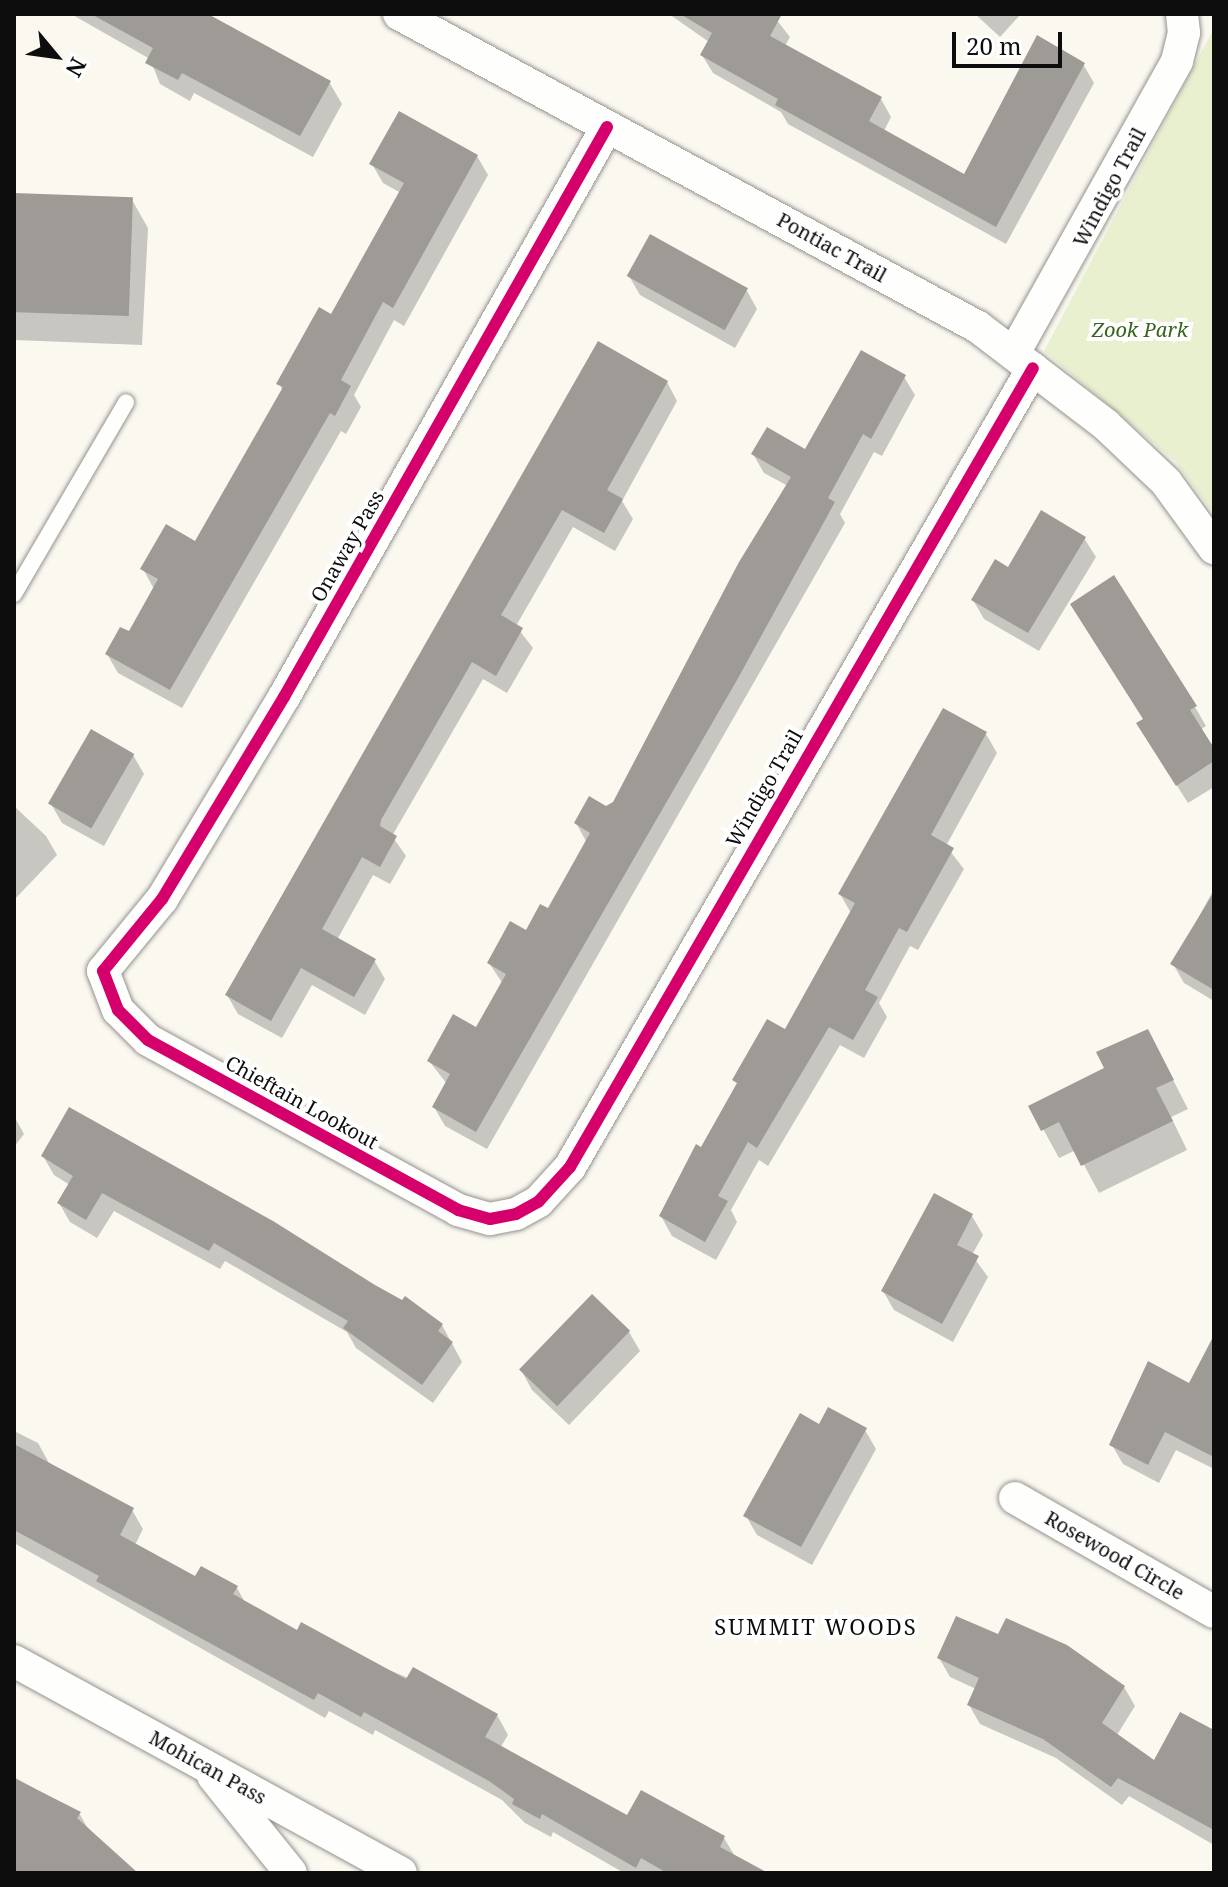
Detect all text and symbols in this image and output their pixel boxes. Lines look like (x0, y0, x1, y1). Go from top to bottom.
north arrow (16, 16, 96, 96)
scale bar (956, 16, 1066, 66)
text: 20 m (966, 29, 1022, 62)
text: N (60, 53, 94, 82)
street label: Windigo Trail (1068, 123, 1150, 251)
street label: Pontiac Trail (773, 207, 891, 287)
park label: Zook Park (1092, 317, 1188, 341)
street label: Onaway Pass (305, 486, 389, 606)
street label: Windigo Trail (721, 725, 807, 851)
street label: Chieftain Lookout (222, 1050, 382, 1154)
street label: Rosewood Circle (1041, 1505, 1189, 1605)
district label: SUMMIT WOODS (714, 1614, 918, 1640)
street label: Mohican Pass (145, 1725, 271, 1809)

